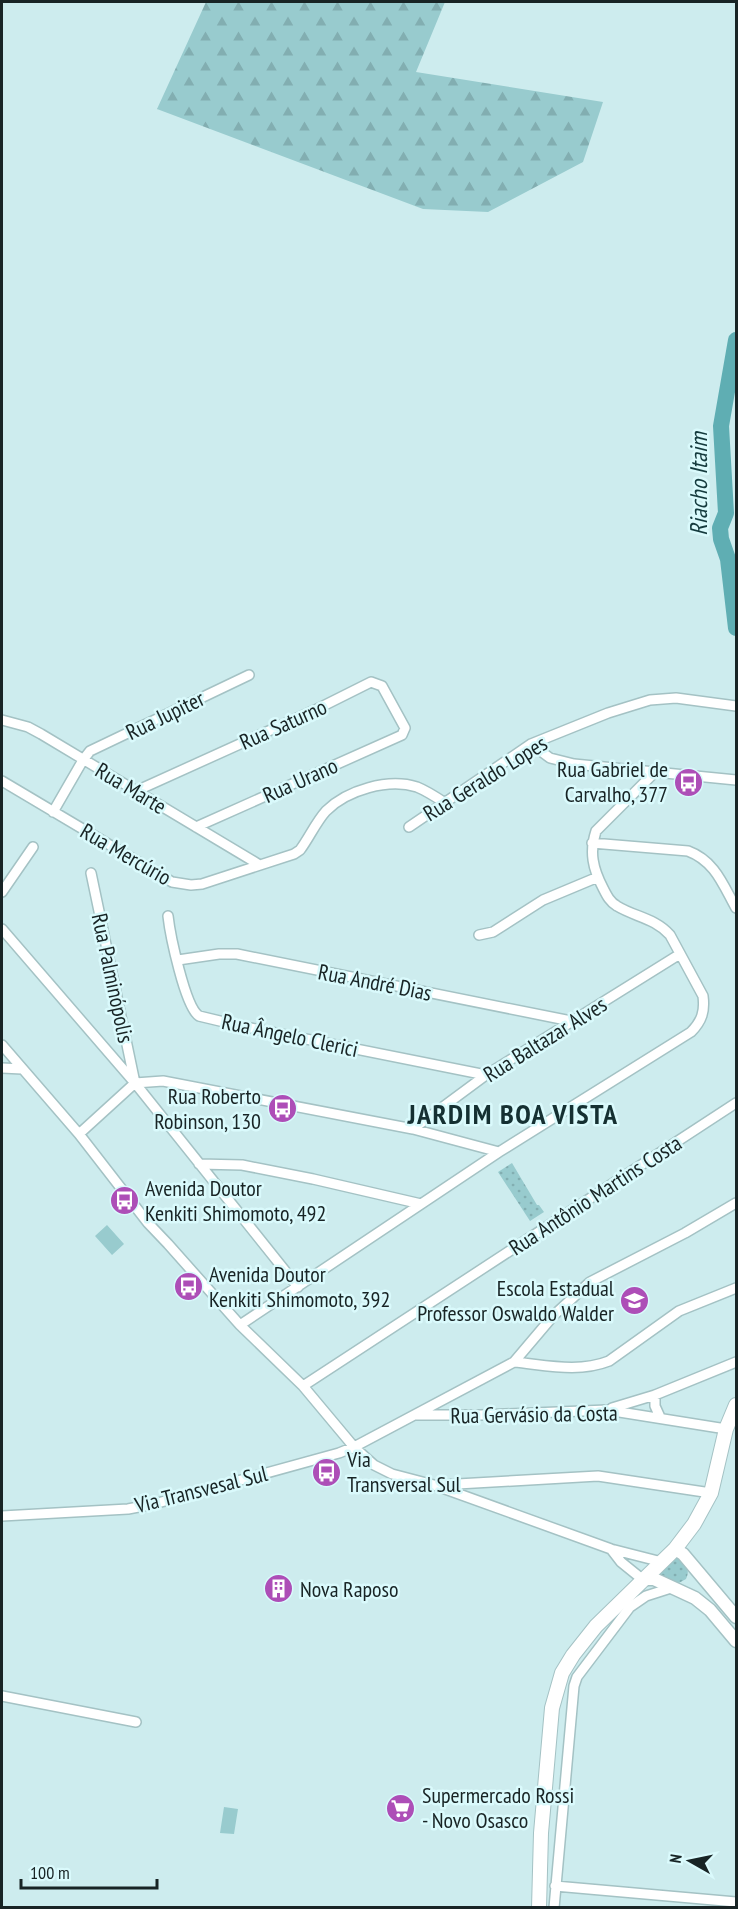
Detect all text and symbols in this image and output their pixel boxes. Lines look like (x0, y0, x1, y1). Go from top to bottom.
water label: Riacho Itaim (683, 431, 714, 536)
street label: Rua Jupiter (121, 684, 209, 746)
street label: Rua Saturno (235, 692, 331, 756)
street label: Rua Geraldo Lopes (418, 729, 552, 827)
street label: Rua Urano (258, 751, 342, 809)
place label: Rua Gabriel de Carvalho, 377 (557, 755, 668, 808)
street label: Rua Marte (90, 756, 172, 820)
bus stop icon: Rua Gabriel de Carvalho, 377 (673, 766, 705, 798)
street label: Rua Mercúrio (76, 817, 176, 891)
street label: Rua Palminópolis (86, 911, 140, 1045)
street label: Rua André Dias (316, 957, 434, 1007)
street label: Rua Baltazar Alves (478, 990, 612, 1088)
street label: Rua Ângelo Clerici (219, 1007, 361, 1063)
place label: Rua Roberto Robinson, 130 (154, 1082, 261, 1135)
bus stop icon: Rua Roberto Robinson, 130 (266, 1093, 298, 1125)
district label: JARDIM BOA VISTA (406, 1095, 619, 1132)
street label: Rua Antônio Martins Costa (503, 1129, 687, 1261)
place label: Avenida Doutor Kenkiti Shimomoto, 492 (145, 1174, 326, 1227)
bus stop icon: Avenida Doutor Kenkiti Shimomoto, 492 (108, 1185, 140, 1217)
place label: Avenida Doutor Kenkiti Shimomoto, 392 (209, 1260, 390, 1313)
bus stop icon: Avenida Doutor Kenkiti Shimomoto, 392 (172, 1271, 204, 1303)
place label: Escola Estadual Professor Oswaldo Walder (417, 1274, 615, 1327)
school or university icon: Escola Estadual Professor Oswaldo Walder (619, 1285, 651, 1317)
street label: Rua Gervásio da Costa (450, 1399, 618, 1429)
place label: Via Transversal Sul (346, 1445, 462, 1498)
bus stop icon: Via Transversal Sul (310, 1456, 342, 1488)
street label: Via Transvesal Sul (131, 1459, 271, 1519)
building icon: Nova Raposo (263, 1573, 295, 1605)
place label: Nova Raposo (300, 1575, 399, 1603)
place label: Supermercado Rossi - Novo Osasco (422, 1781, 574, 1834)
supermarket icon: Supermercado Rossi - Novo Osasco (385, 1792, 417, 1824)
north arrow (660, 1831, 720, 1891)
scale bar (21, 1852, 158, 1890)
text: N (665, 1853, 686, 1864)
text: 100 m (30, 1861, 70, 1884)

